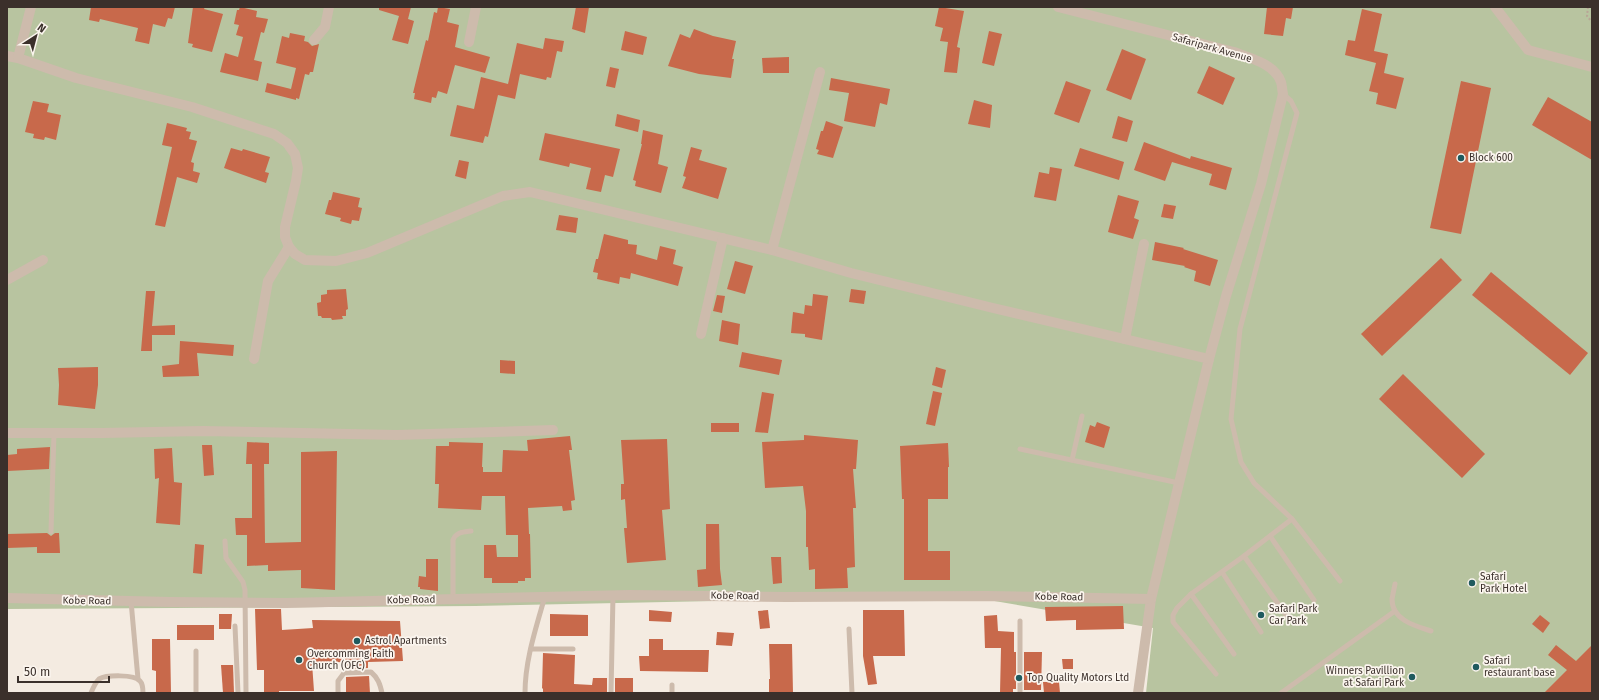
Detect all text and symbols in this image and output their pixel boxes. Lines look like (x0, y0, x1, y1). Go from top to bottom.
north arrow (16, 16, 56, 56)
text: N (35, 21, 48, 36)
street label: Safaripark Avenue (1171, 31, 1253, 65)
place label: Block 600 (1469, 152, 1513, 164)
marker: Block 600 (1456, 153, 1466, 163)
place label: Safari Park Hotel (1480, 571, 1527, 595)
marker: Safari Park Hotel (1467, 578, 1477, 588)
street label: Kobe Road (711, 590, 759, 602)
street label: Kobe Road (1035, 591, 1083, 603)
street label: Kobe Road (387, 594, 435, 606)
street label: Kobe Road (63, 595, 111, 607)
place label: Safari Park Car Park (1269, 603, 1318, 627)
marker: Safari Park Car Park (1256, 610, 1266, 620)
place label: Astrol Apartments (365, 635, 447, 647)
marker: Astrol Apartments (352, 636, 362, 646)
place label: Overcomming Faith Church (OFC) (307, 648, 394, 672)
marker: Overcomming Faith Church (OFC) (294, 655, 304, 665)
place label: Safari restaurant base (1484, 655, 1555, 679)
scale bar (18, 658, 109, 684)
marker: Safari restaurant base (1471, 662, 1481, 672)
text: 50 m (24, 665, 50, 679)
place label: Winners Pavillion at Safari Park (1326, 665, 1405, 689)
place label: Top Quality Motors Ltd (1027, 672, 1129, 684)
marker: Winners Pavillion at Safari Park (1407, 672, 1417, 682)
marker: Top Quality Motors Ltd (1014, 673, 1024, 683)

